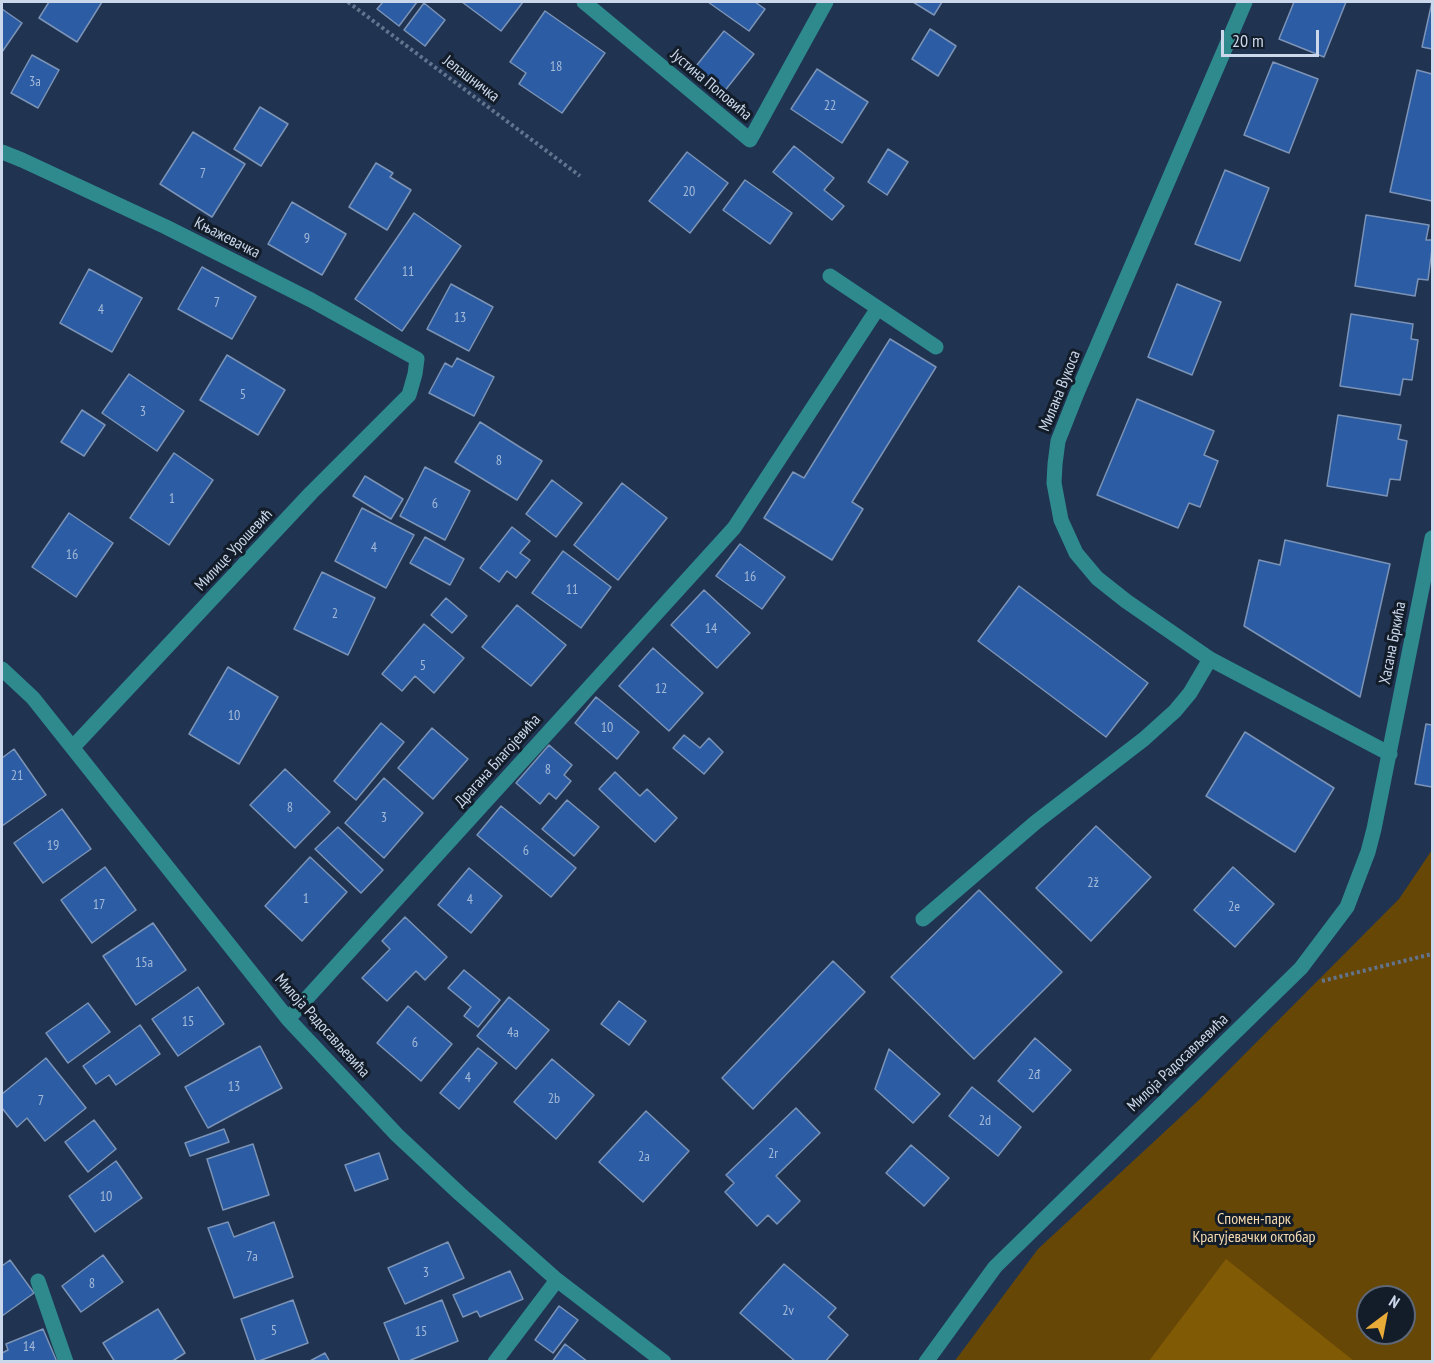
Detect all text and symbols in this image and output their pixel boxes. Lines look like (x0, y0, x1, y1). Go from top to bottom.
scale bar (1224, 18, 1322, 56)
text: 20 m (1232, 29, 1264, 52)
street label: Јустина Поповића (666, 45, 756, 125)
street label: Јелашничка (439, 52, 503, 106)
house number: 18 (550, 59, 562, 75)
house number: 3a (29, 74, 41, 90)
house number: 22 (824, 98, 836, 114)
house number: 7 (200, 166, 206, 182)
house number: 20 (683, 184, 695, 200)
street label: Књажевачка (191, 213, 263, 263)
house number: 9 (304, 231, 310, 247)
house number: 11 (402, 264, 414, 280)
house number: 7 (214, 295, 220, 311)
house number: 4 (98, 302, 104, 318)
house number: 13 (454, 310, 466, 326)
street label: Милана Вукоса (1035, 348, 1085, 434)
house number: 5 (240, 387, 246, 403)
house number: 3 (140, 404, 146, 420)
house number: 8 (496, 453, 502, 469)
house number: 1 (169, 491, 175, 507)
house number: 6 (432, 496, 438, 512)
street label: Милице Урошевић (191, 505, 277, 595)
house number: 4 (371, 540, 377, 556)
house number: 16 (66, 547, 78, 563)
house number: 16 (744, 569, 756, 585)
house number: 11 (566, 582, 578, 598)
street label: Хасана Бркића (1376, 600, 1410, 686)
house number: 2 (332, 606, 338, 622)
house number: 14 (705, 621, 717, 637)
house number: 5 (420, 658, 426, 674)
house number: 12 (655, 681, 667, 697)
house number: 10 (228, 708, 240, 724)
street label: Драгана Благојевића (451, 711, 545, 811)
house number: 10 (601, 720, 613, 736)
house number: 8 (545, 762, 551, 778)
house number: 21 (11, 768, 23, 784)
house number: 8 (287, 800, 293, 816)
house number: 3 (381, 810, 387, 826)
house number: 19 (47, 838, 59, 854)
house number: 6 (523, 843, 529, 859)
house number: 2ž (1087, 875, 1099, 891)
house number: 1 (303, 891, 309, 907)
house number: 4 (467, 892, 473, 908)
house number: 17 (93, 897, 105, 913)
house number: 2e (1228, 899, 1240, 915)
house number: 15a (135, 955, 153, 971)
street label: Милоја Радосављевића (271, 970, 373, 1082)
street label: Милоја Радосављевића (1124, 1010, 1232, 1116)
house number: 15 (182, 1014, 194, 1030)
house number: 4a (507, 1025, 519, 1041)
house number: 6 (412, 1035, 418, 1051)
house number: 2đ (1028, 1067, 1040, 1083)
house number: 4 (465, 1070, 471, 1086)
house number: 13 (228, 1079, 240, 1095)
house number: 2b (548, 1091, 560, 1107)
house number: 7 (38, 1093, 44, 1109)
house number: 2d (979, 1113, 991, 1129)
house number: 2r (768, 1146, 778, 1162)
house number: 2a (638, 1149, 650, 1165)
house number: 10 (100, 1189, 112, 1205)
park label: Спомен-парк Крагујевачки октобар (1192, 1209, 1316, 1247)
house number: 7a (246, 1249, 258, 1265)
house number: 3 (423, 1265, 429, 1281)
house number: 8 (89, 1276, 95, 1292)
north arrow (1356, 1285, 1416, 1345)
text: N (1386, 1291, 1403, 1312)
house number: 2v (782, 1303, 794, 1319)
house number: 5 (271, 1323, 277, 1339)
house number: 15 (415, 1324, 427, 1340)
house number: 14 (23, 1339, 35, 1355)

